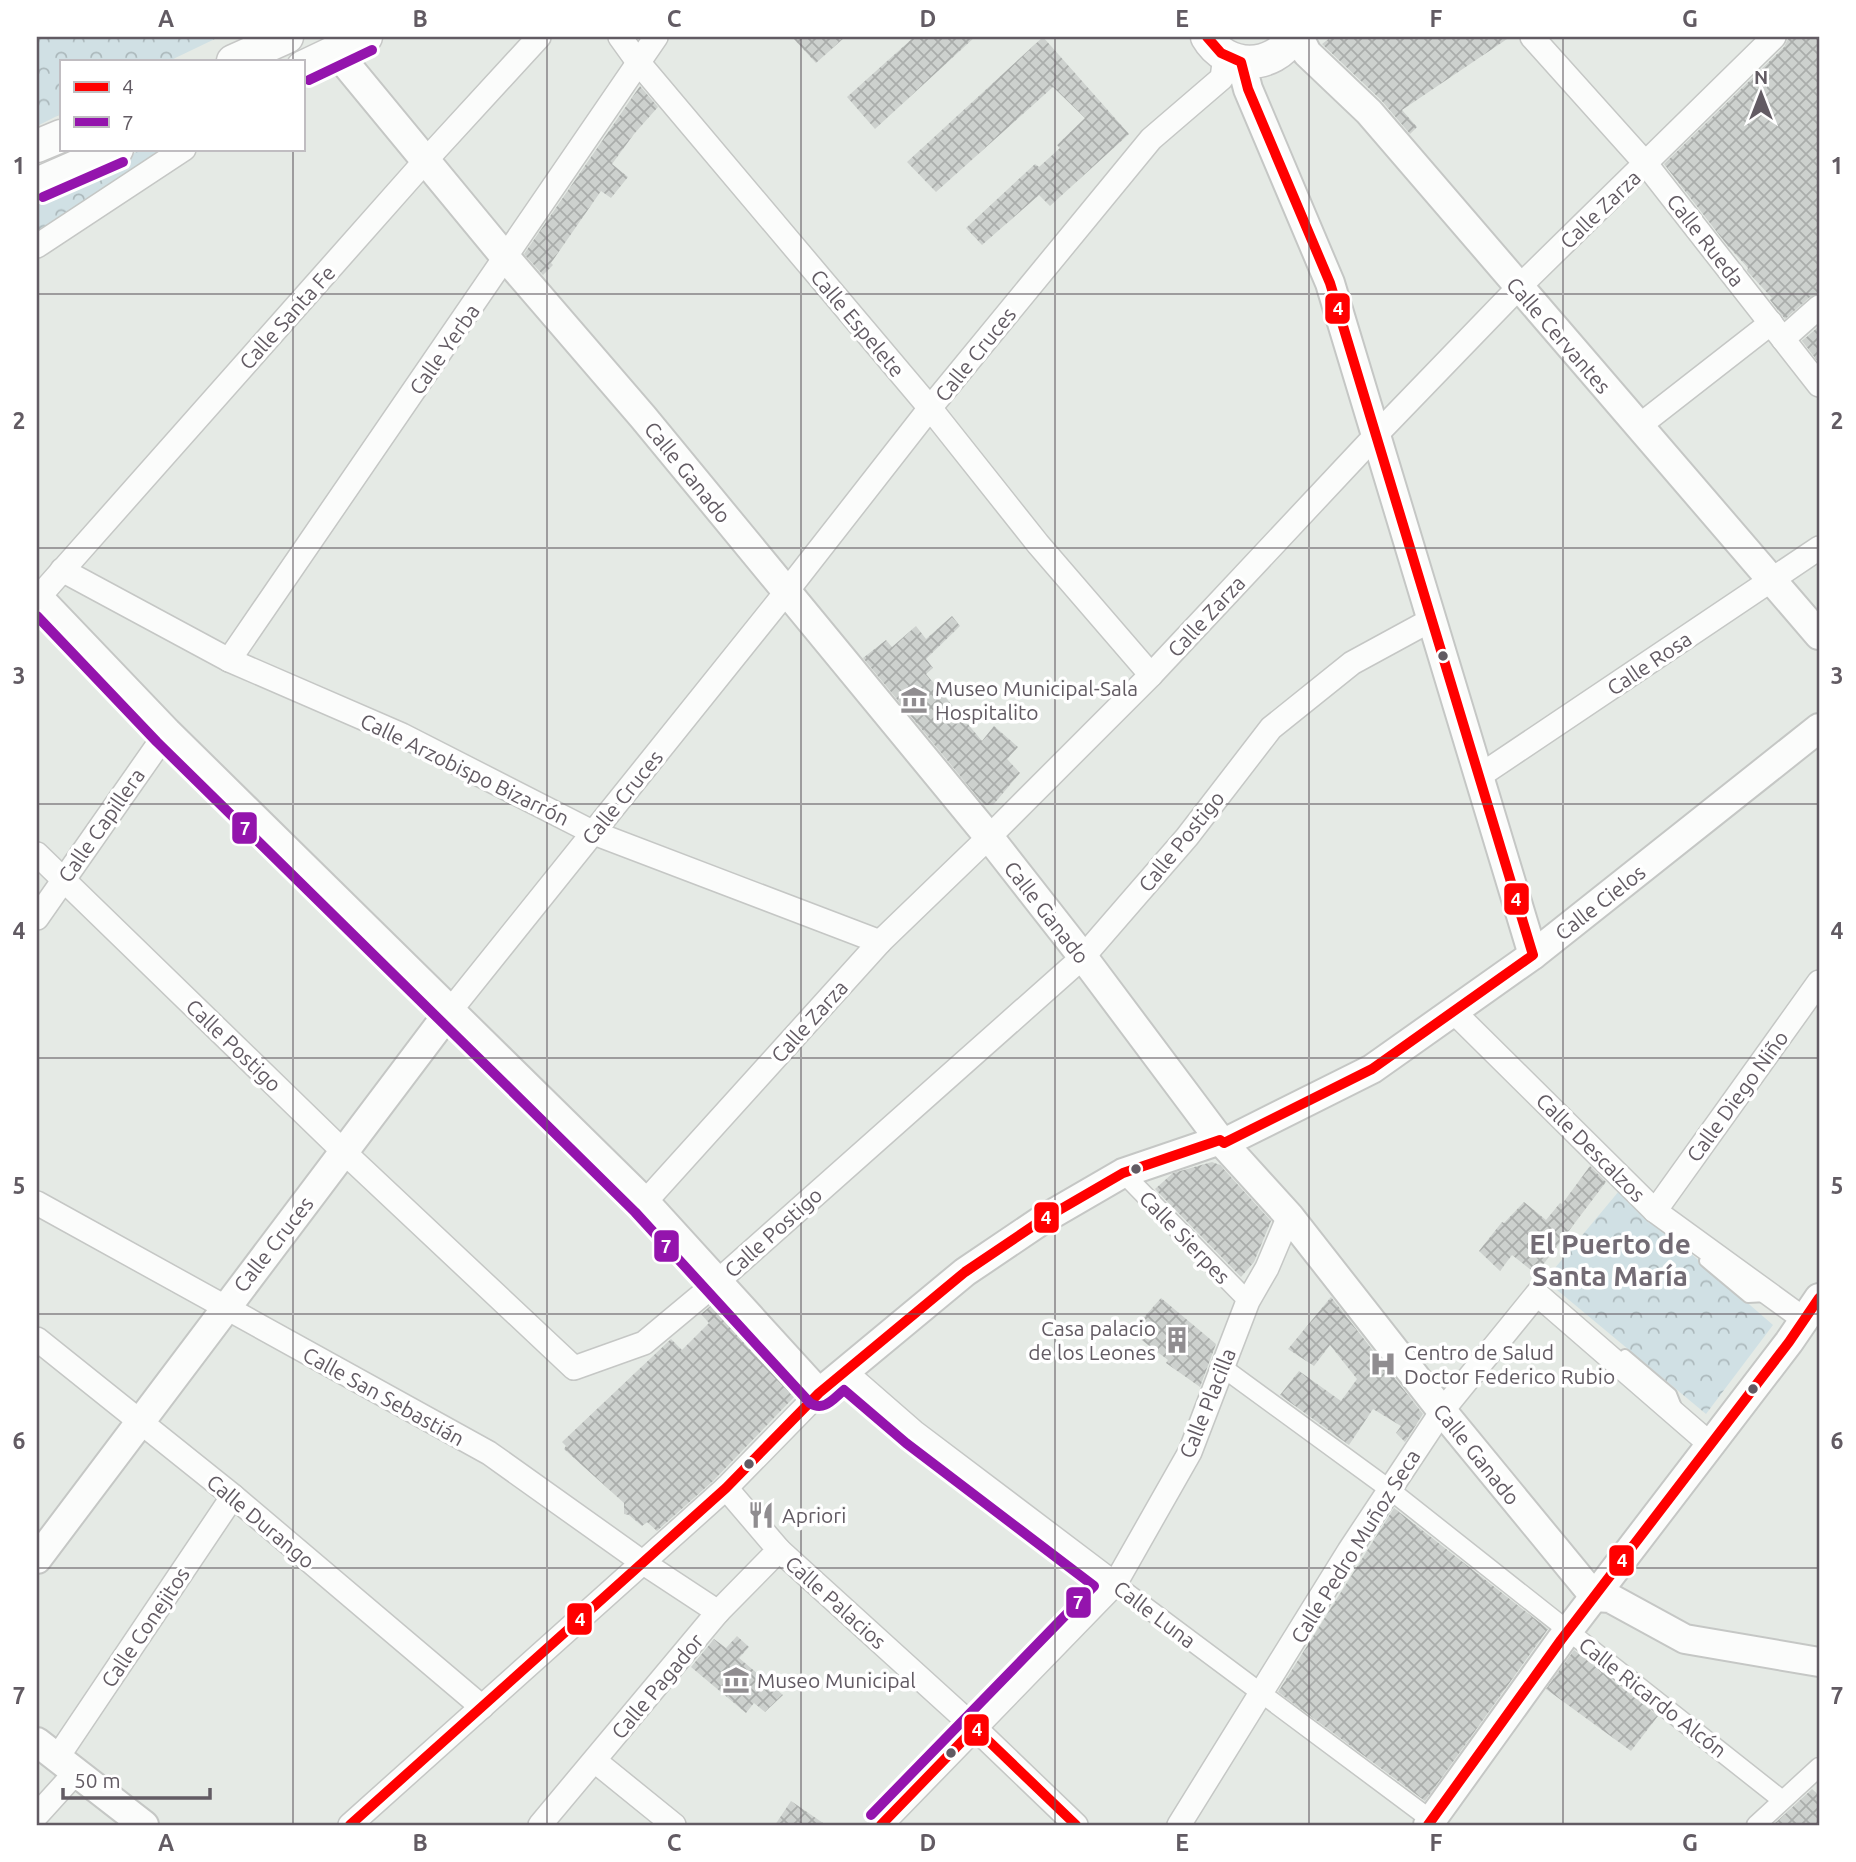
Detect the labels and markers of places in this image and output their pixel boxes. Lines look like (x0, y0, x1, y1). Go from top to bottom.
unlabelled marker (1436, 649, 1450, 663)
place label: Museo Municipal-Sala Hospitalito (935, 676, 1138, 724)
museum icon: Museo Municipal-Sala Hospitalito (899, 685, 929, 715)
unlabelled marker (1129, 1162, 1143, 1176)
place label: Casa palacio de los Leones (1028, 1316, 1156, 1364)
building icon: Casa palacio de los Leones (1162, 1325, 1192, 1355)
place label: Centro de Salud Doctor Federico Rubio (1404, 1340, 1615, 1388)
hospital icon: Centro de Salud Doctor Federico Rubio (1368, 1349, 1398, 1379)
unlabelled marker (1746, 1382, 1760, 1396)
unlabelled marker (742, 1457, 756, 1471)
restaurant icon: Apriori (746, 1500, 776, 1530)
place label: Apriori (782, 1503, 846, 1527)
museum icon: Museo Municipal (721, 1665, 751, 1695)
place label: Museo Municipal (757, 1668, 916, 1692)
unlabelled marker (944, 1746, 958, 1760)

